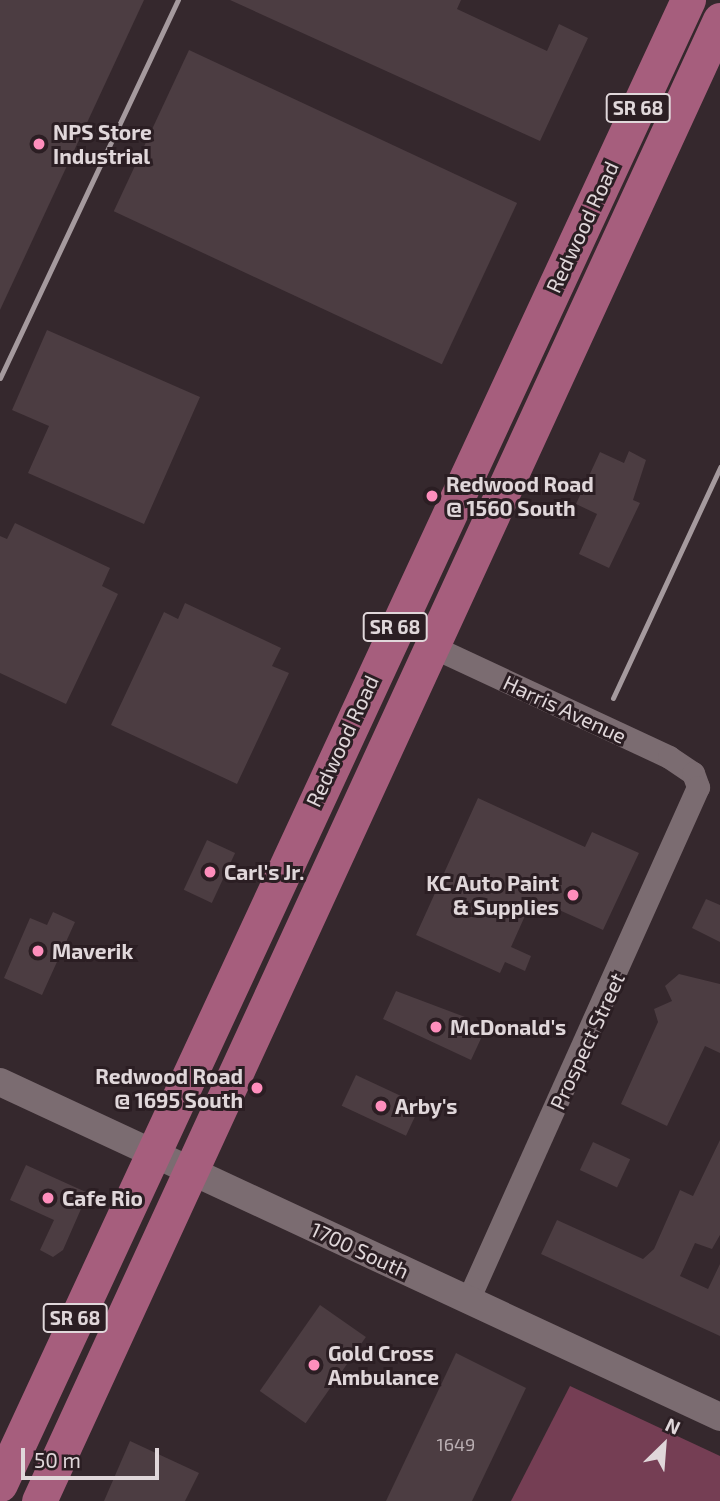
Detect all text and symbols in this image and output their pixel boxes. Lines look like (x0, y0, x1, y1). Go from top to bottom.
road number: SR 68 (605, 92, 671, 124)
place label: NPS Store Industrial (53, 119, 152, 169)
marker: NPS Store Industrial (31, 136, 47, 152)
street label: Redwood Road (540, 157, 624, 297)
place label: Redwood Road @ 1560 South (446, 471, 594, 521)
marker: Redwood Road @ 1560 South (424, 488, 440, 504)
road number: SR 68 (362, 612, 428, 642)
street label: Harris Avenue (499, 669, 631, 749)
street label: Redwood Road (300, 671, 384, 811)
place label: Carl's Jr. (224, 859, 305, 885)
marker: Carl's Jr. (202, 864, 218, 880)
place label: KC Auto Paint & Supplies (426, 870, 559, 920)
marker: KC Auto Paint & Supplies (565, 887, 581, 903)
place label: Maverik (52, 938, 133, 964)
marker: Maverik (30, 943, 46, 959)
street label: Prospect Street (544, 969, 630, 1113)
place label: McDonald's (450, 1014, 566, 1040)
marker: McDonald's (428, 1019, 444, 1035)
place label: Redwood Road @ 1695 South (95, 1063, 243, 1113)
marker: Redwood Road @ 1695 South (249, 1080, 265, 1096)
place label: Arby's (395, 1093, 457, 1119)
marker: Arby's (373, 1098, 389, 1114)
place label: Cafe Rio (62, 1185, 143, 1211)
marker: Cafe Rio (40, 1190, 56, 1206)
street label: 1700 South (307, 1216, 413, 1284)
road number: SR 68 (42, 1302, 108, 1334)
place label: Gold Cross Ambulance (328, 1340, 439, 1390)
marker: Gold Cross Ambulance (306, 1357, 322, 1373)
north arrow (629, 1410, 699, 1480)
text: N (662, 1412, 684, 1439)
house number: 1649 (437, 1433, 475, 1455)
scale bar (24, 1434, 163, 1478)
text: 50 m (34, 1447, 81, 1472)

